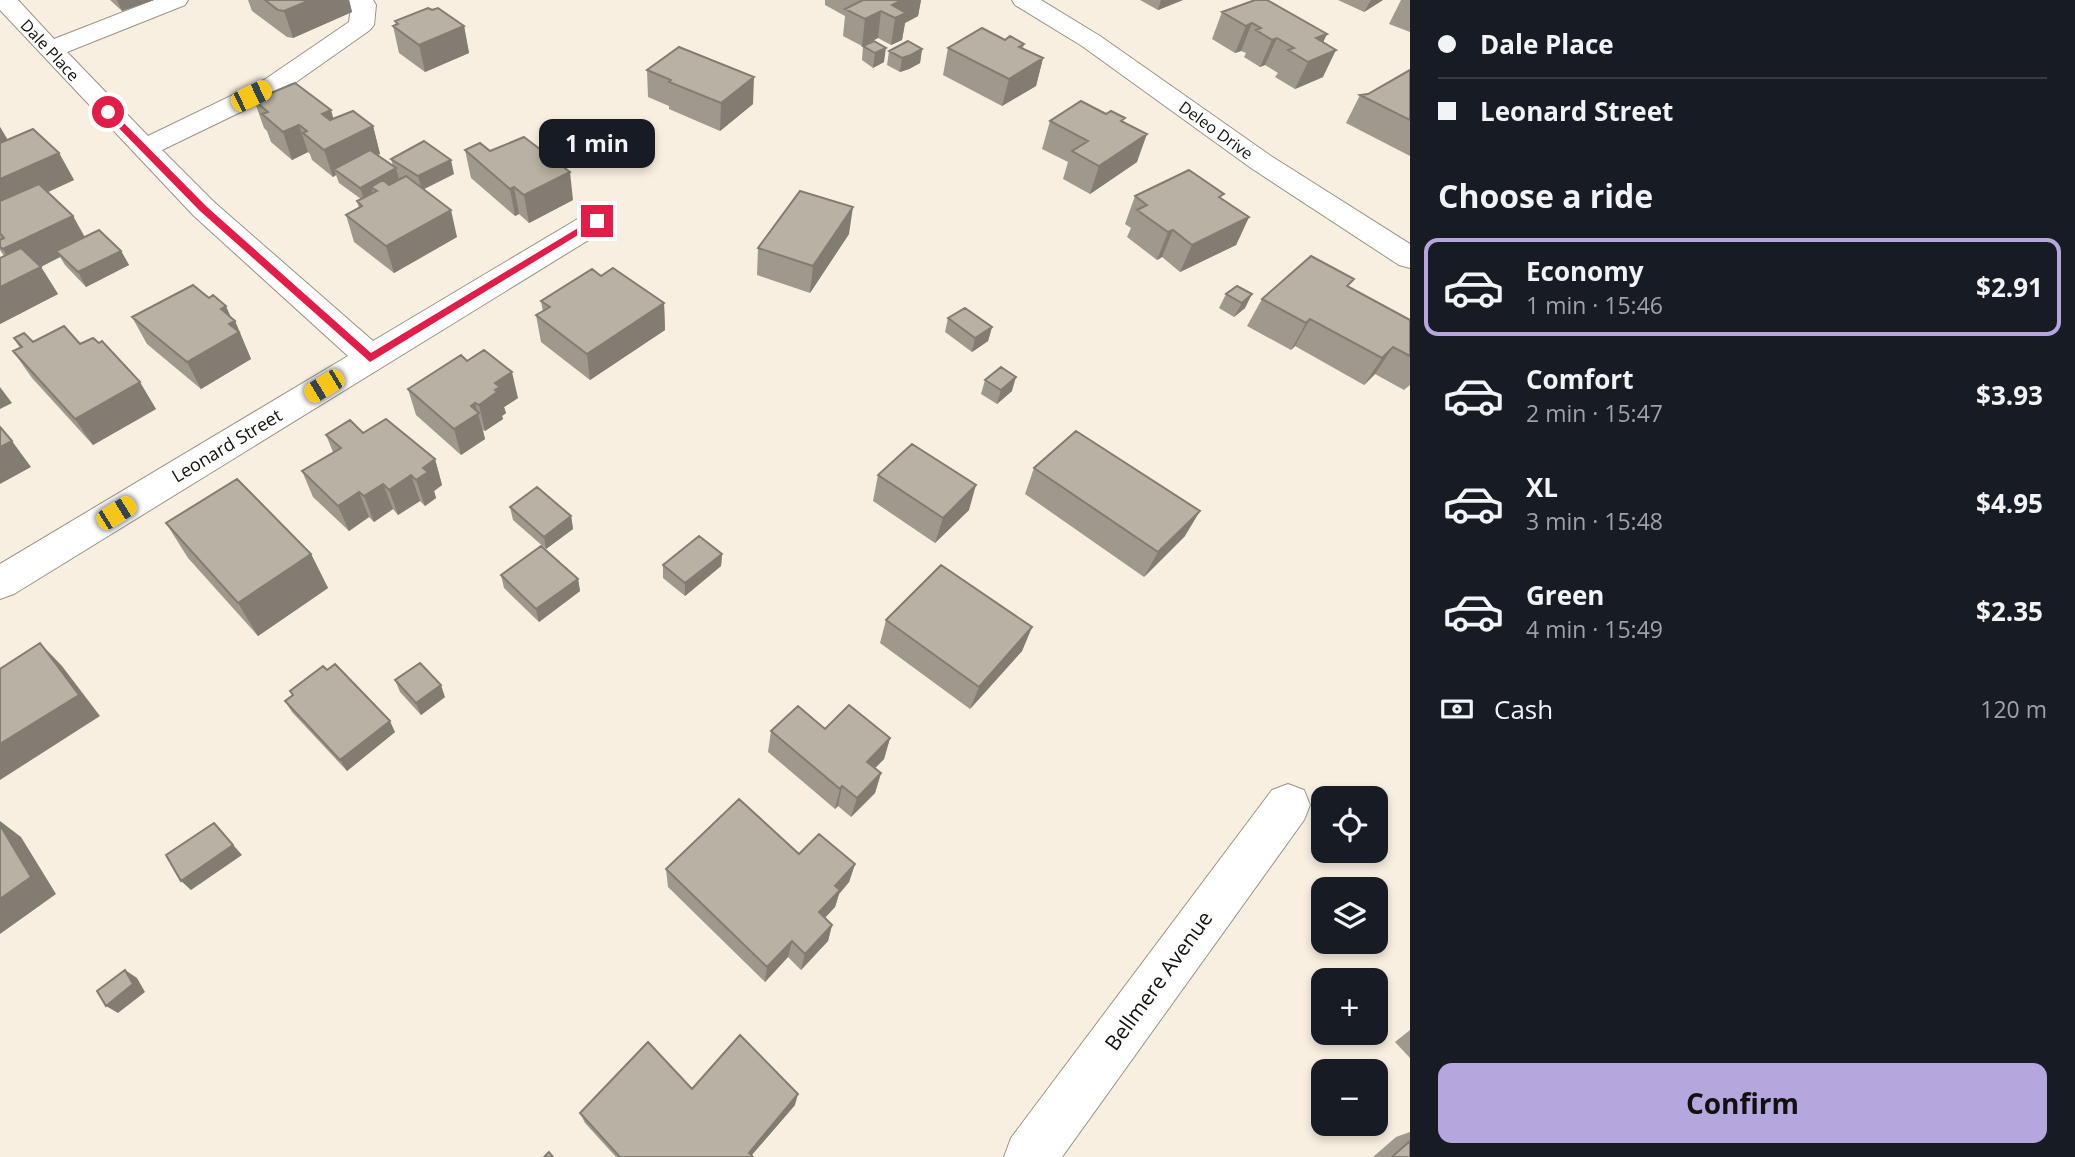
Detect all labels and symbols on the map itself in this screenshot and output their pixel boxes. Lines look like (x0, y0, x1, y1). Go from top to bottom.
street label: Dale Place (16, 14, 84, 86)
car (228, 77, 275, 115)
route start (92, 96, 124, 128)
street label: Deleo Drive (1175, 96, 1257, 164)
callout: 1 min (539, 120, 655, 168)
route end (581, 205, 613, 237)
car (301, 366, 348, 406)
street label: Leonard Street (167, 403, 286, 488)
car (93, 493, 140, 533)
street label: Bellmere Avenue (1098, 905, 1218, 1056)

